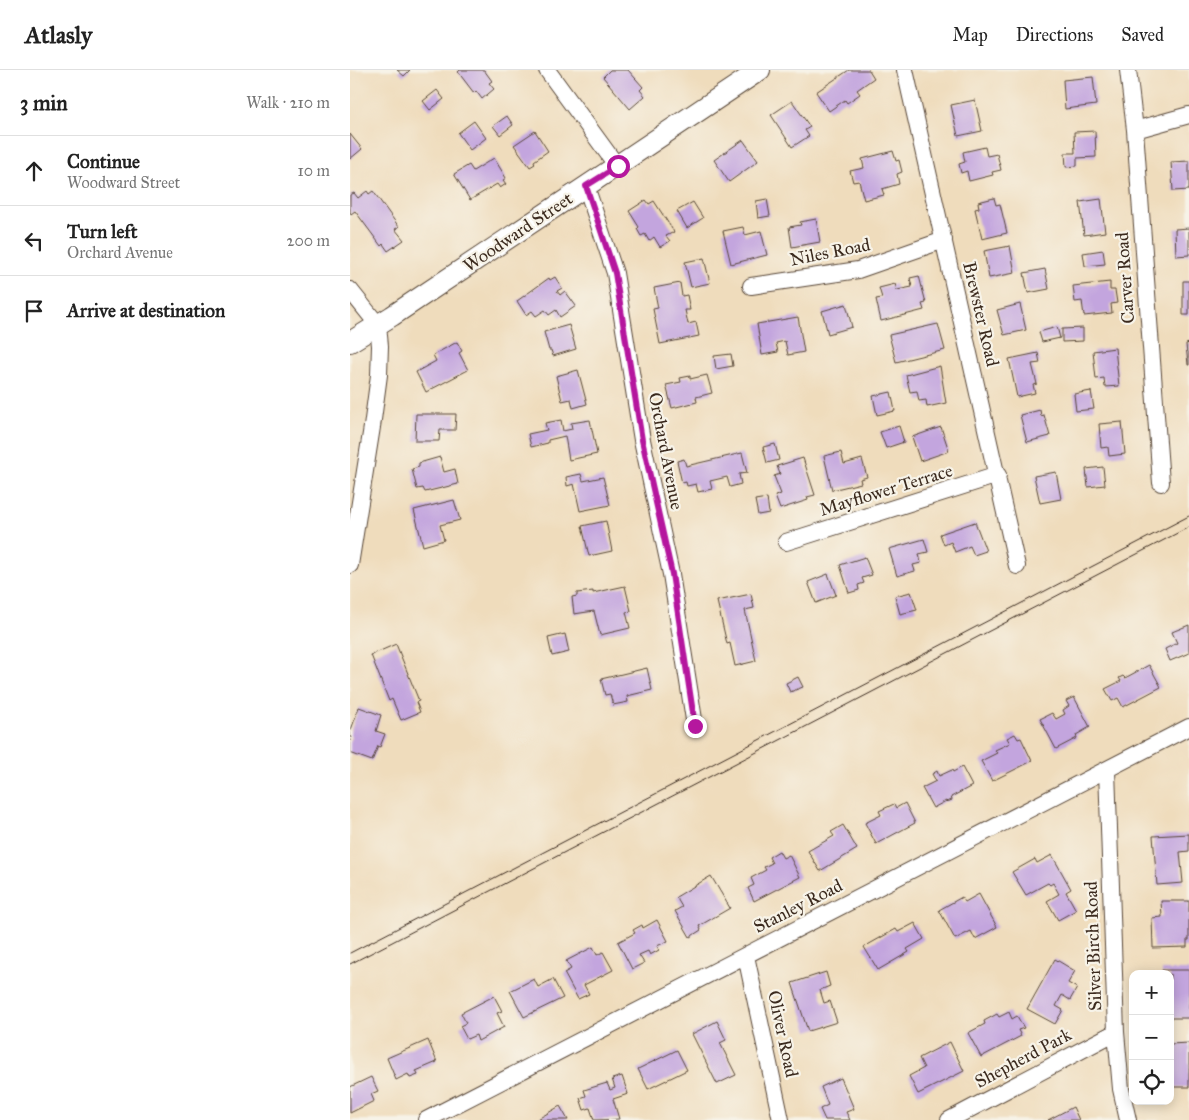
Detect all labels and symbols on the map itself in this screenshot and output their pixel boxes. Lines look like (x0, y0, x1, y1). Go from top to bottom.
route start (607, 155, 630, 178)
street label: Woodward Street (459, 187, 577, 277)
street label: Carver Road (1111, 231, 1139, 325)
street label: Niles Road (788, 233, 872, 271)
street label: Brewster Road (958, 259, 1004, 369)
street label: Orchard Avenue (644, 390, 688, 512)
street label: Mayflower Terrace (817, 459, 955, 521)
route end (684, 715, 707, 738)
street label: Stanley Road (750, 874, 846, 938)
street label: Silver Birch Road (1080, 881, 1106, 1011)
street label: Oliver Road (763, 989, 803, 1079)
street label: Shepherd Park (971, 1023, 1076, 1093)

